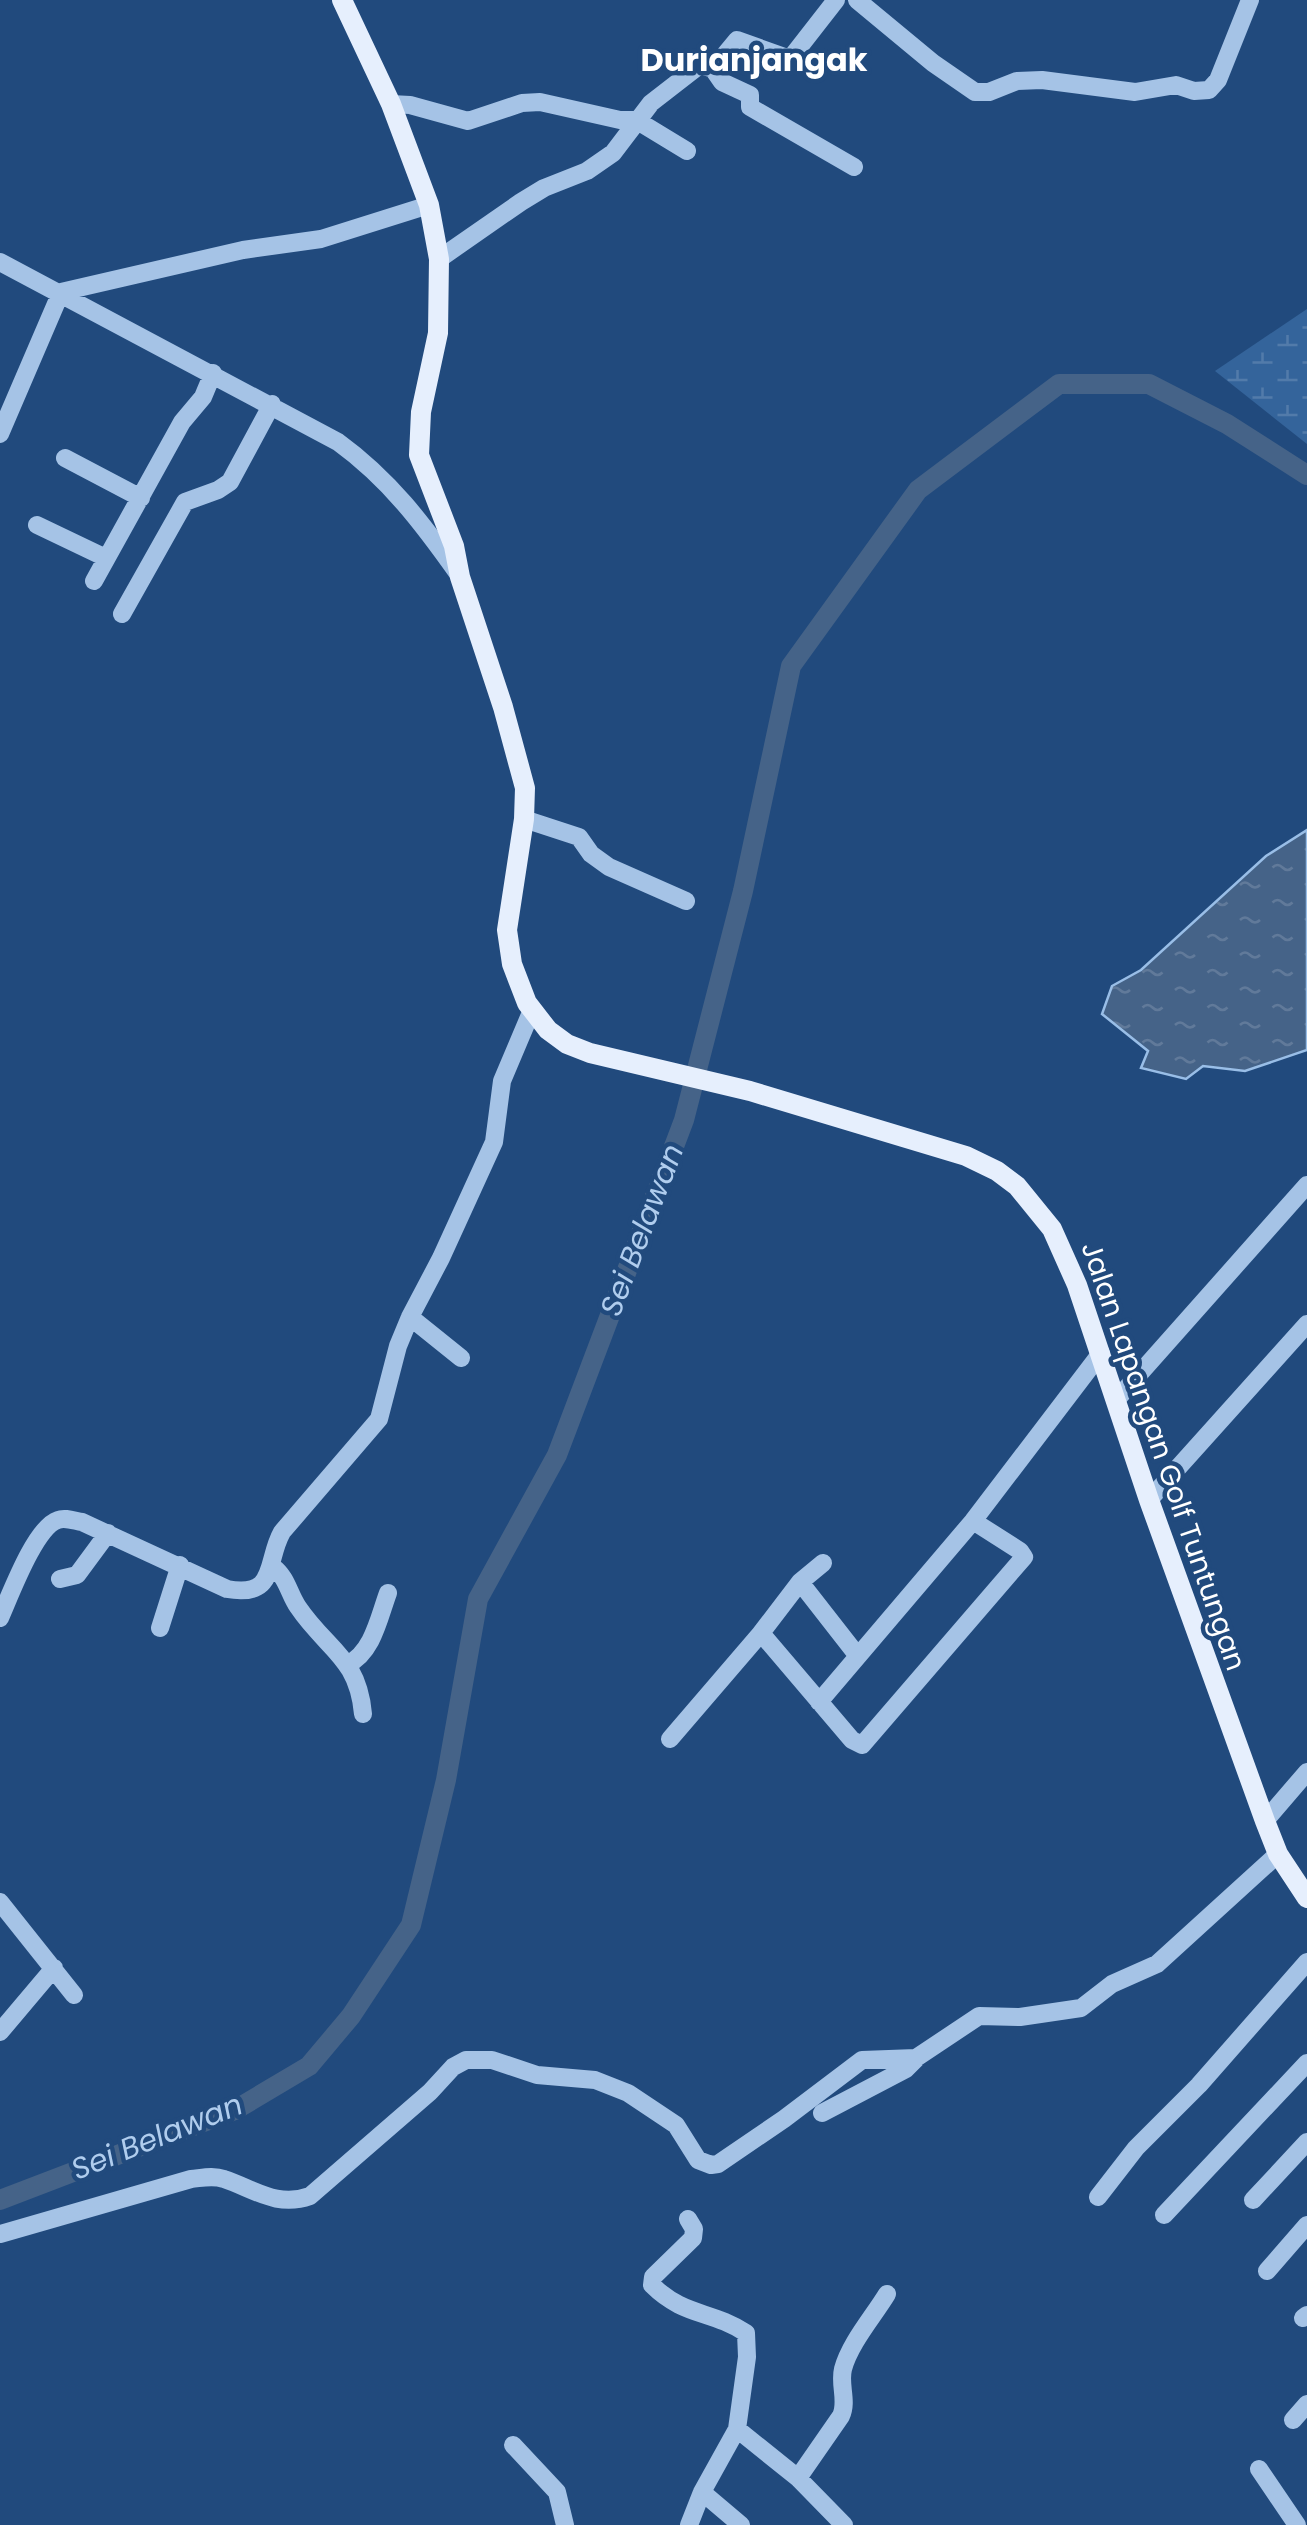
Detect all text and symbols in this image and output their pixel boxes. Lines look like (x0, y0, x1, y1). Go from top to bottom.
district label: Durianjangak (640, 37, 868, 82)
water label: Sei Belawan (589, 1138, 694, 1322)
street label: Jalan Lapangan Golf Tuntungan (1072, 1237, 1255, 1676)
water label: Sei Belawan (65, 2083, 249, 2190)

